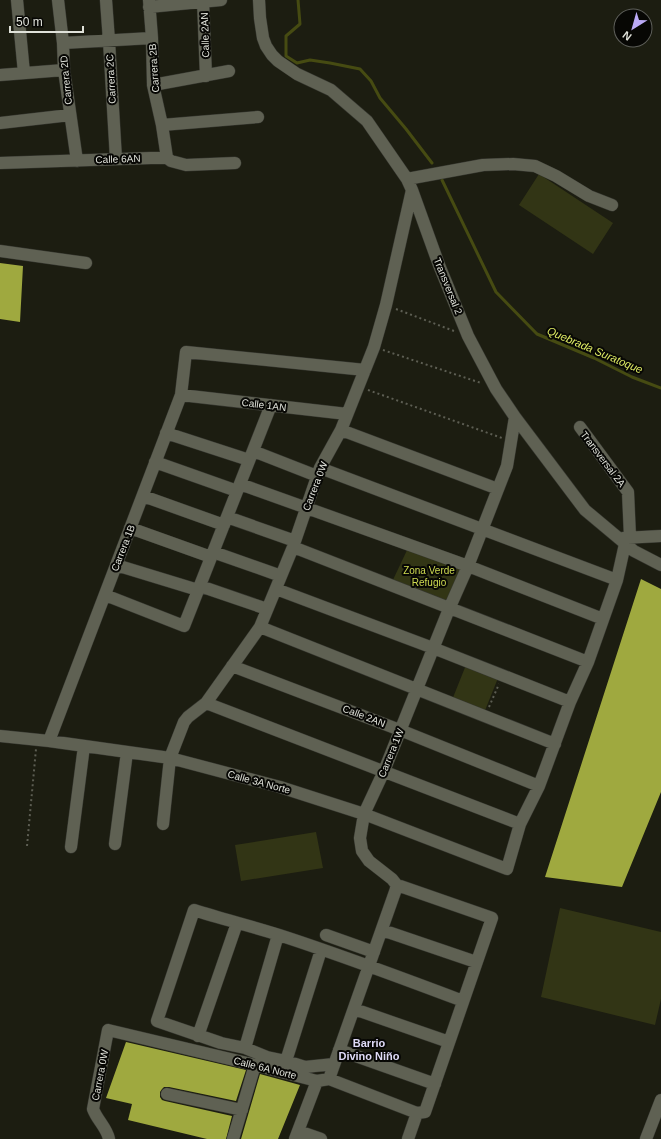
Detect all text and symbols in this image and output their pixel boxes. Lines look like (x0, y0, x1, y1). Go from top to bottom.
scale bar (10, 8, 83, 34)
north arrow (613, 8, 653, 48)
street label: Calle 2AN (199, 12, 211, 58)
text: 50 m (16, 15, 43, 29)
text: N (620, 29, 634, 43)
street label: Carrera 2B (147, 43, 161, 93)
street label: Carrera 2C (104, 54, 118, 104)
street label: Carrera 2D (58, 55, 74, 105)
street label: Calle 6AN (95, 153, 141, 165)
street label: Transversal 2 (432, 256, 465, 316)
water label: Quebrada Suratoque (545, 324, 645, 376)
street label: Calle 1AN (241, 397, 287, 413)
street label: Transversal 2A (578, 429, 628, 489)
street label: Carrera 0W (301, 459, 330, 512)
street label: Carrera 1B (109, 523, 137, 573)
park label: Zona Verde Refugio (403, 565, 455, 588)
street label: Calle 2AN (341, 703, 387, 729)
street label: Carrera 1W (376, 726, 406, 779)
street label: Calle 3A Norte (226, 768, 292, 796)
district label: Barrio Divino Niño (338, 1037, 400, 1062)
street label: Carrera 0W (90, 1048, 110, 1101)
street label: Calle 6A Norte (232, 1055, 298, 1081)

